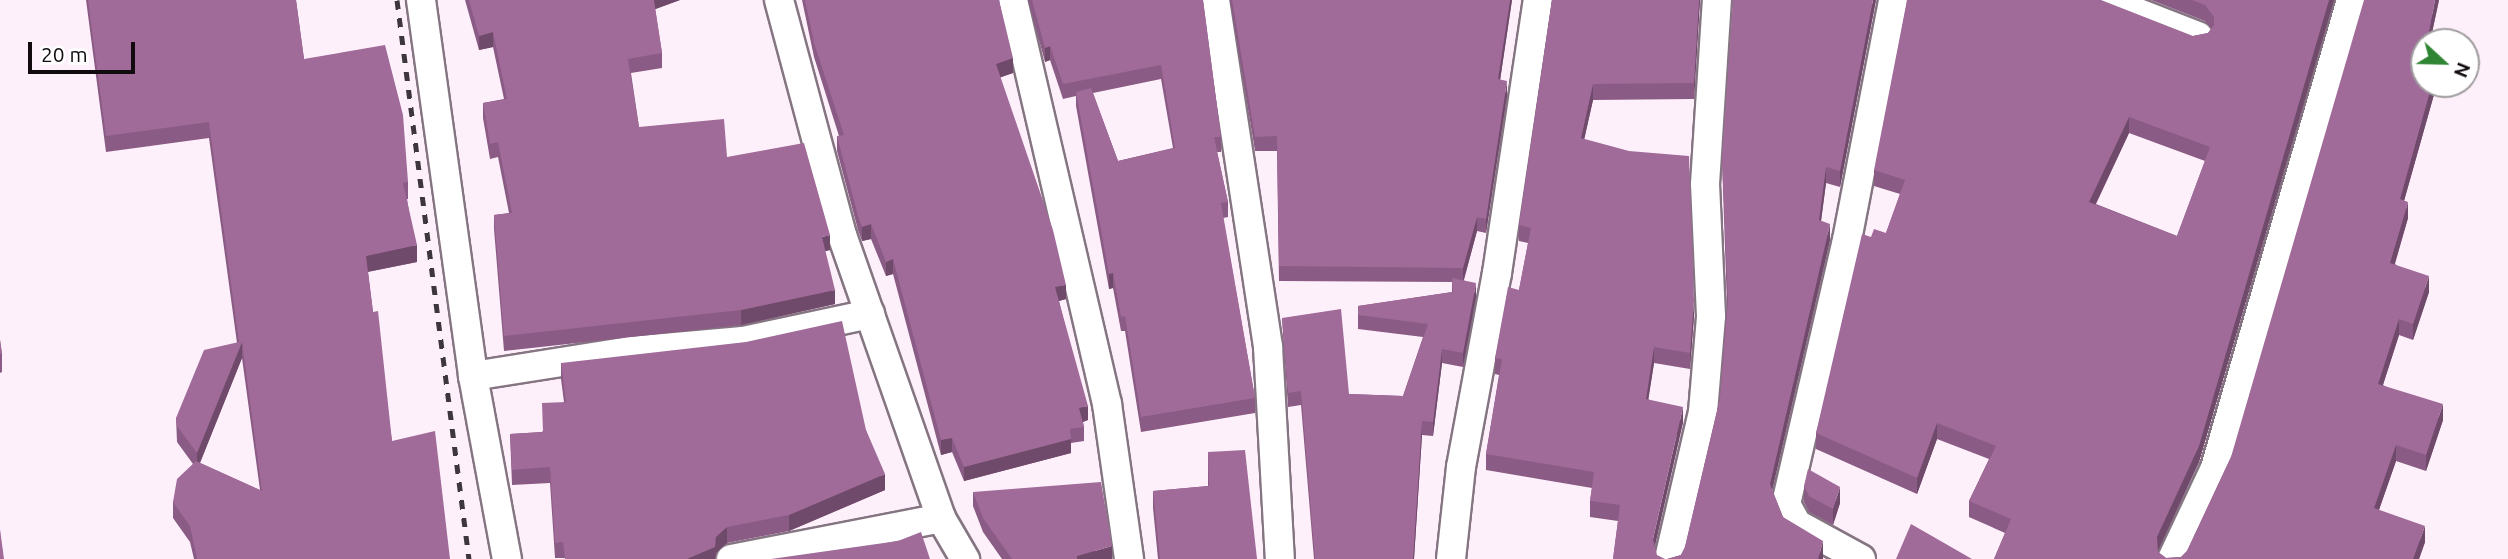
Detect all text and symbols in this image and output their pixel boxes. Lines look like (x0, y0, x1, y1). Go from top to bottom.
scale bar (32, 28, 138, 72)
north arrow (2410, 28, 2480, 98)
text: 20 m (41, 42, 88, 66)
text: N (2450, 59, 2475, 81)

